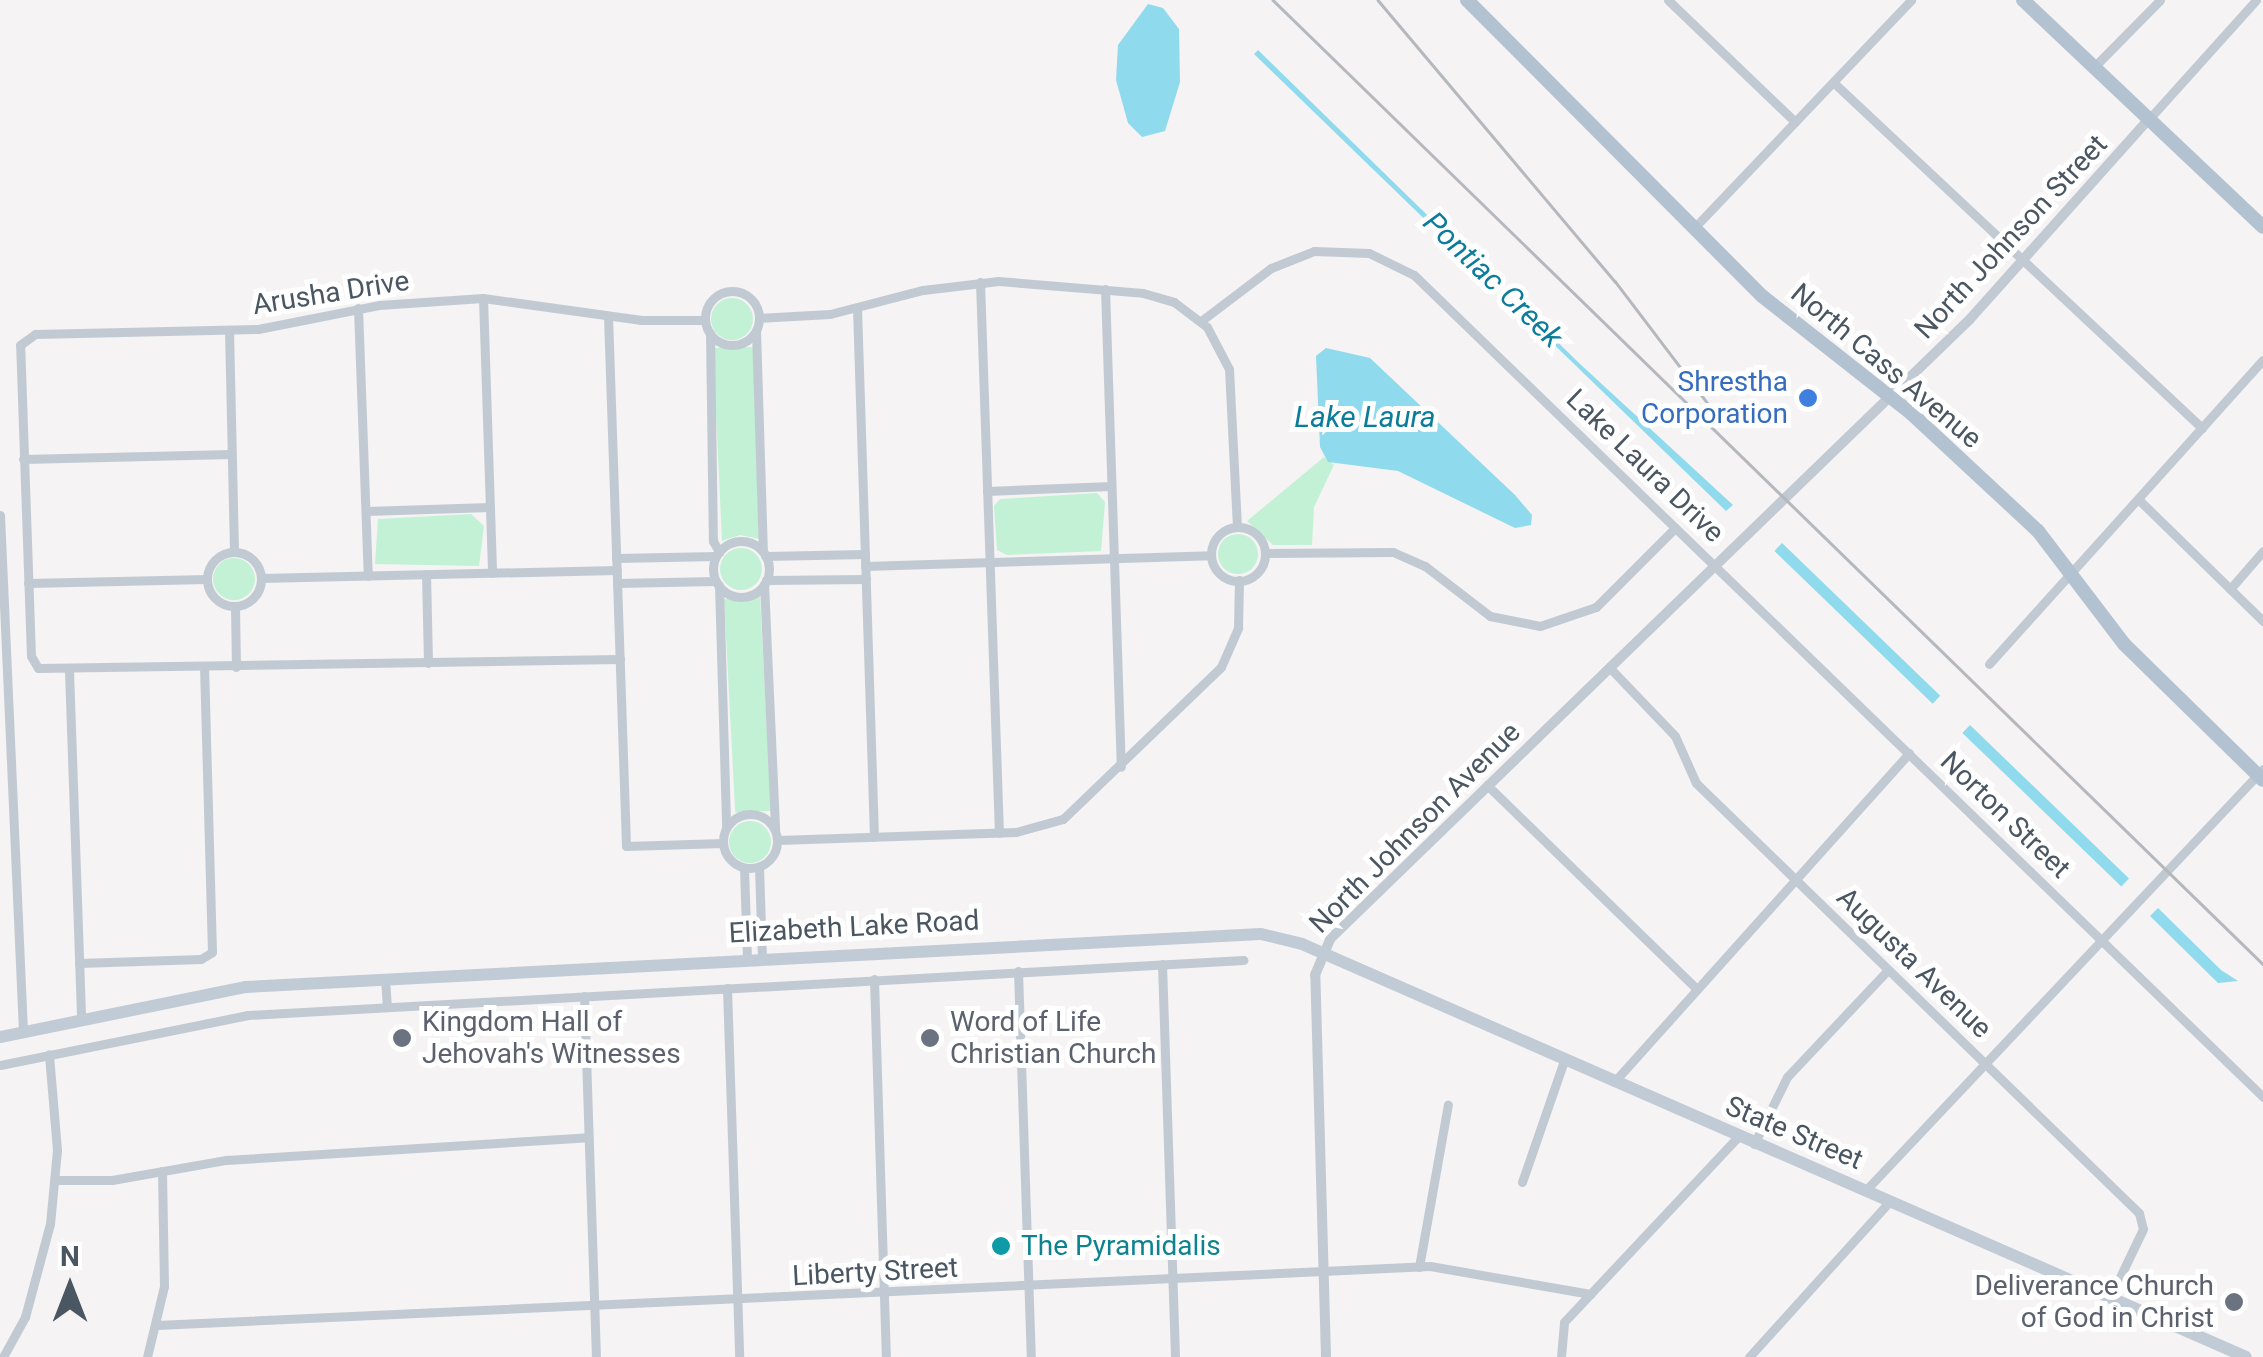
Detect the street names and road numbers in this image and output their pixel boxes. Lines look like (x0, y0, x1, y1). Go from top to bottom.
street label: North Johnson Street (1908, 128, 2114, 346)
street label: Arusha Drive (250, 264, 412, 322)
street label: North Cass Avenue (1784, 276, 1988, 456)
street label: Lake Laura Drive (1559, 382, 1731, 550)
street label: North Johnson Avenue (1303, 716, 1527, 940)
street label: Norton Street (1933, 745, 2077, 885)
street label: Augusta Avenue (1830, 881, 1998, 1045)
street label: Elizabeth Lake Road (728, 904, 980, 950)
street label: State Street (1720, 1089, 1868, 1177)
street label: Liberty Street (791, 1251, 959, 1293)

